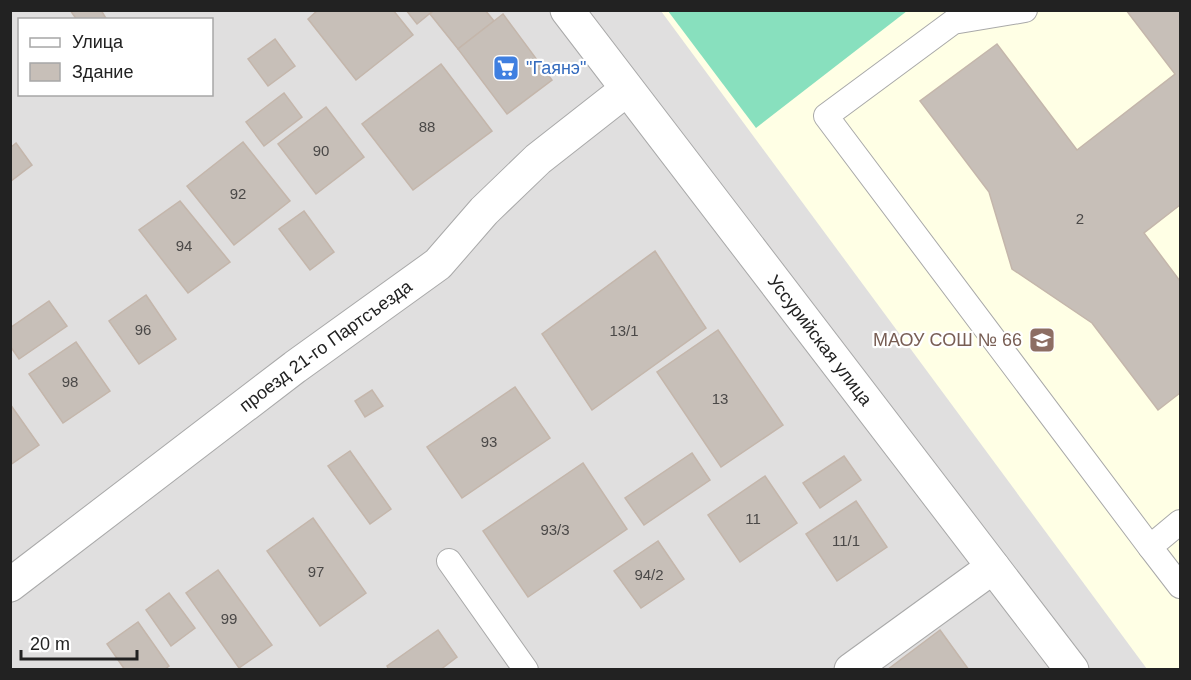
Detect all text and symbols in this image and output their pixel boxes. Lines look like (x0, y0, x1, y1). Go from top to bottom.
legend (18, 18, 213, 96)
text: Улица (72, 32, 124, 52)
supermarket icon: "Гаянэ" (491, 53, 521, 83)
place label: "Гаянэ" (526, 58, 586, 78)
text: Здание (72, 62, 133, 82)
house number: 88 (419, 118, 435, 135)
house number: 90 (313, 142, 329, 159)
house number: 92 (230, 185, 246, 202)
house number: 2 (1076, 210, 1084, 227)
house number: 94 (176, 237, 192, 254)
street label: Уссурийская улица (764, 271, 877, 410)
street label: проезд 21-го Партсъезда (235, 276, 417, 416)
house number: 96 (135, 321, 151, 338)
house number: 13/1 (609, 322, 639, 339)
school or university icon: МАОУ СОШ № 66 (1027, 325, 1057, 355)
place label: МАОУ СОШ № 66 (873, 330, 1022, 350)
house number: 98 (62, 373, 78, 390)
house number: 13 (712, 390, 728, 407)
house number: 93 (481, 433, 497, 450)
house number: 11 (745, 510, 761, 527)
house number: 93/3 (540, 521, 570, 538)
house number: 11/1 (832, 532, 860, 549)
house number: 97 (308, 563, 324, 580)
house number: 94/2 (634, 566, 664, 583)
house number: 99 (221, 610, 237, 627)
scale bar (21, 623, 136, 661)
text: 20 m (30, 634, 70, 654)

